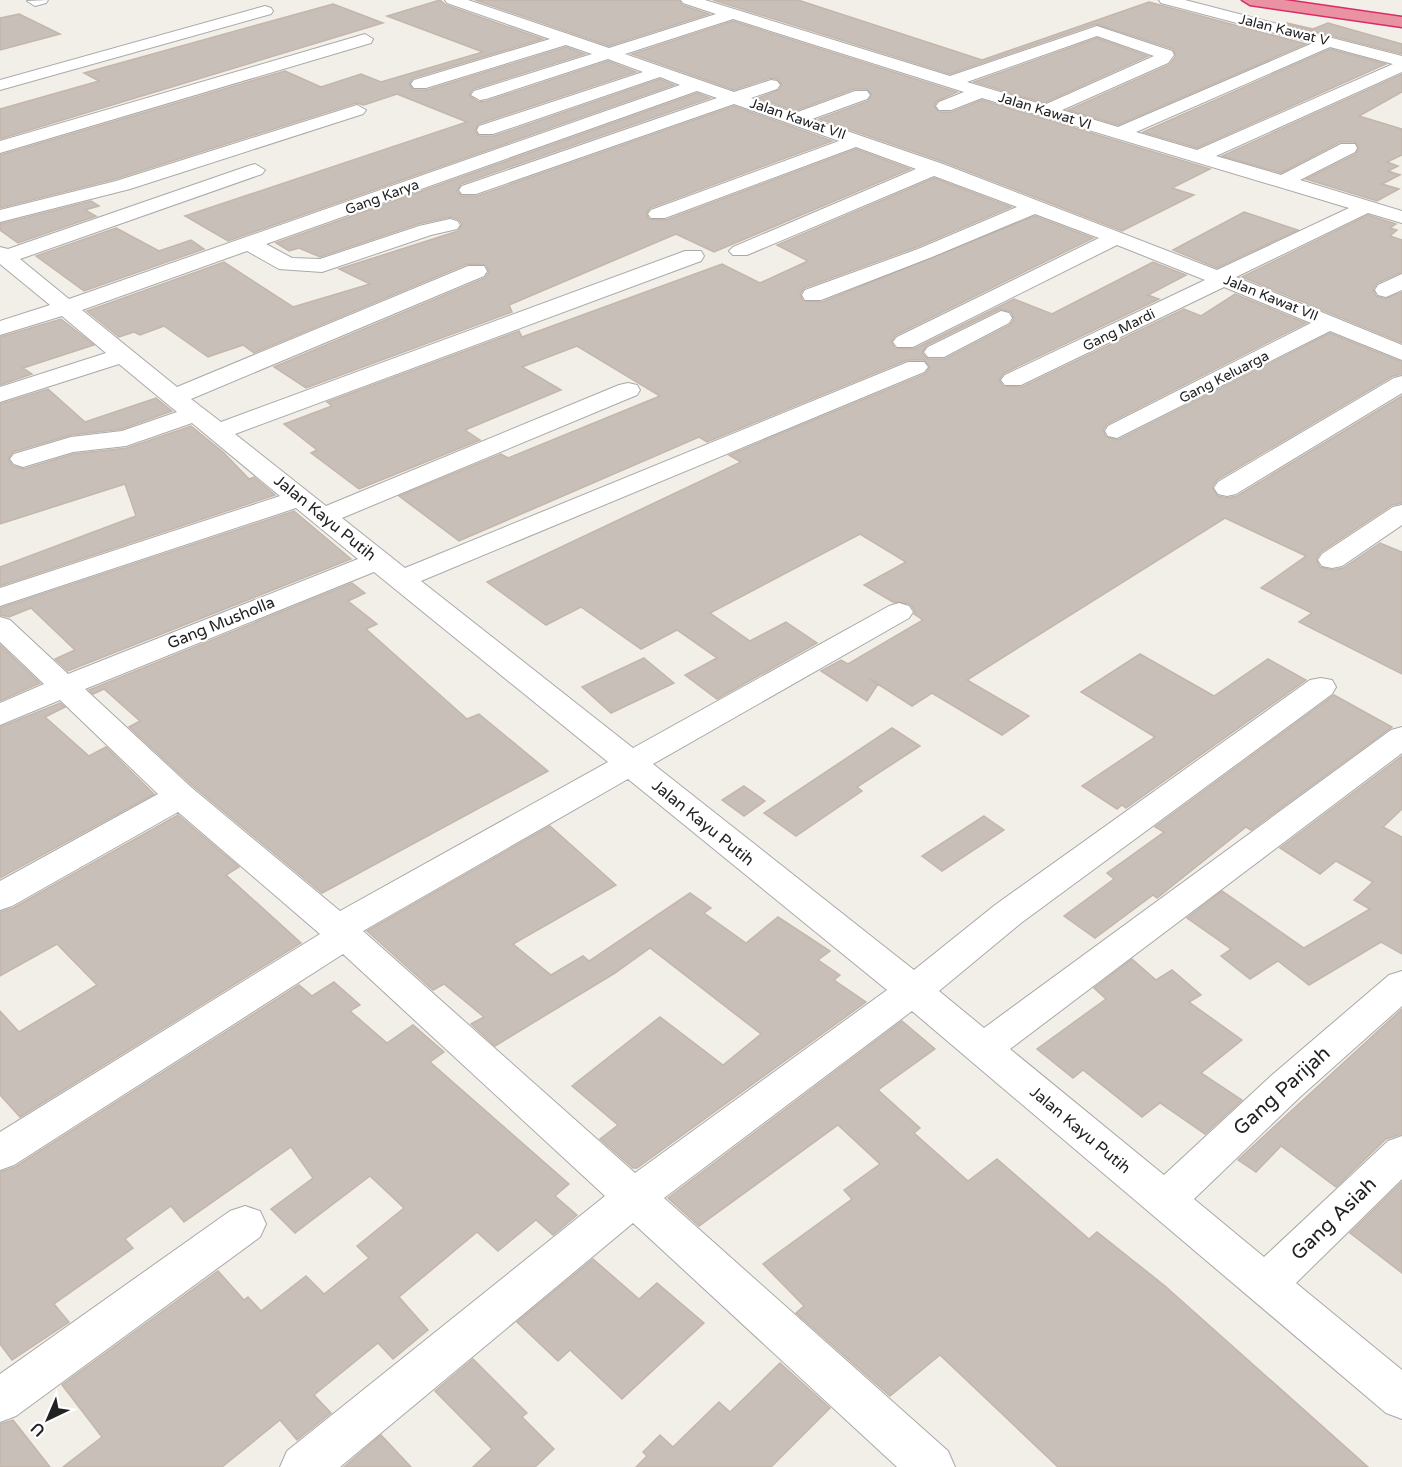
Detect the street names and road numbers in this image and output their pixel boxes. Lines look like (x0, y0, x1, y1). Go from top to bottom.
street label: Jalan Kawat V (1237, 11, 1331, 49)
street label: Jalan Kawat VI (996, 89, 1094, 133)
street label: Jalan Kawat VII (748, 95, 848, 143)
street label: Gang Karya (343, 176, 421, 218)
street label: Jalan Kawat VII (1221, 271, 1321, 325)
street label: Gang Mardi (1080, 305, 1158, 355)
street label: Gang Keluarga (1176, 347, 1272, 407)
street label: Jalan Kayu Putih (270, 471, 380, 565)
street label: Gang Musholla (164, 592, 278, 654)
street label: Jalan Kayu Putih (648, 776, 758, 870)
street label: Gang Parijah (1229, 1041, 1335, 1141)
street label: Jalan Kayu Putih (1025, 1082, 1135, 1178)
street label: Gang Asiah (1286, 1172, 1382, 1266)

